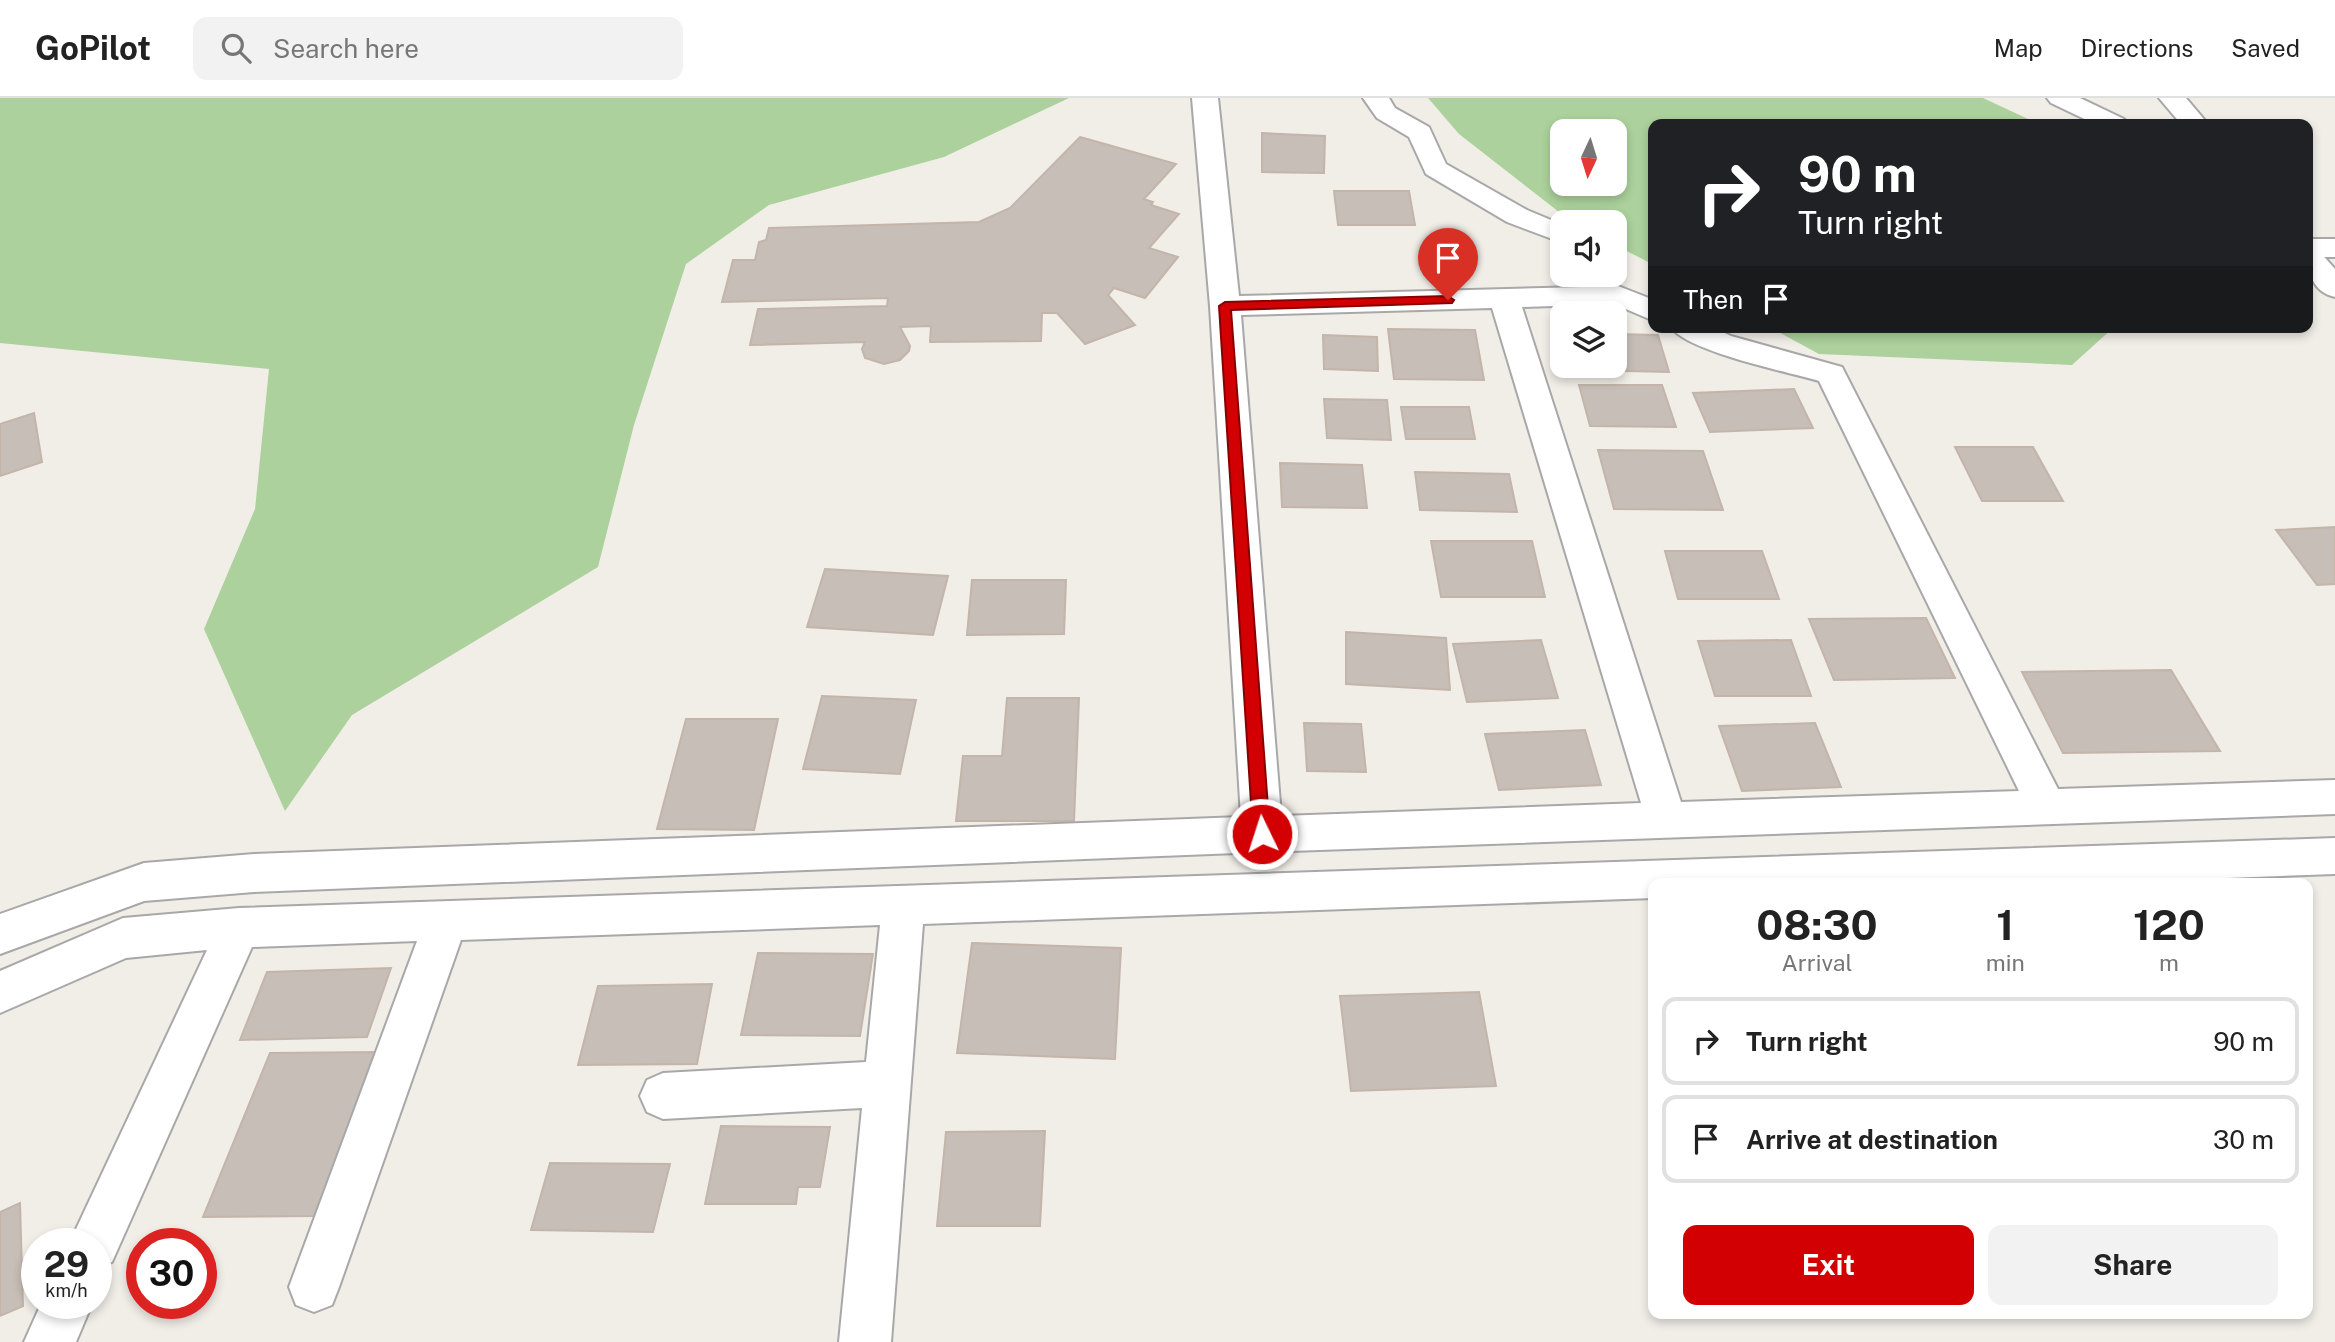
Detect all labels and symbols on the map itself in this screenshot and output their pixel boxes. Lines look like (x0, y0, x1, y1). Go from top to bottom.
north arrow (1550, 119, 1628, 196)
pin (1418, 228, 1478, 300)
position arrow (1225, 797, 1299, 871)
speed limit sign: 30 (126, 1228, 217, 1319)

